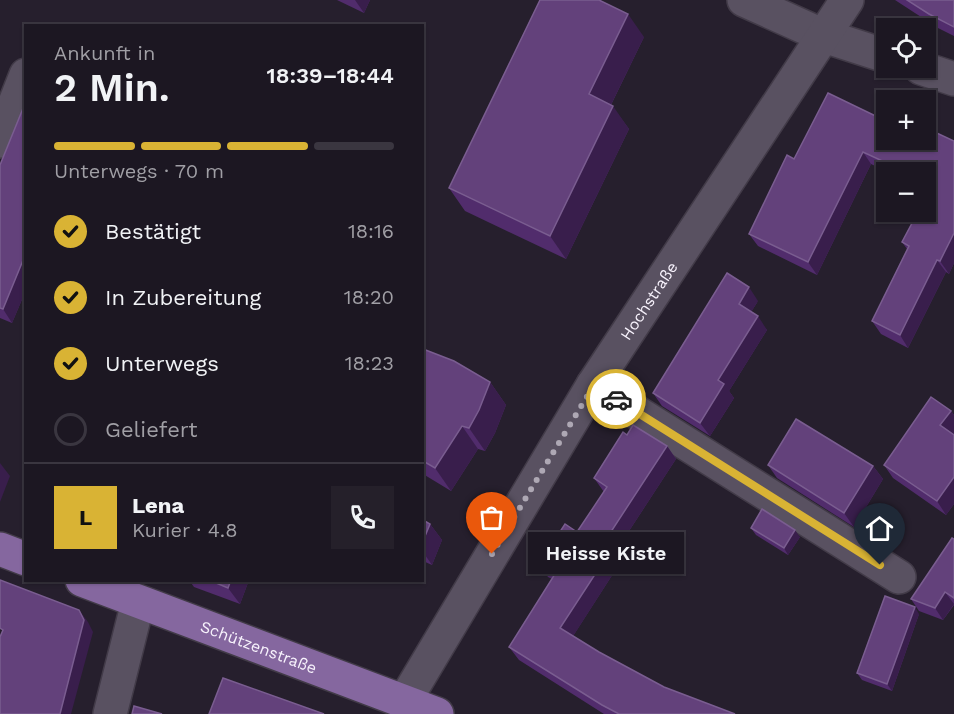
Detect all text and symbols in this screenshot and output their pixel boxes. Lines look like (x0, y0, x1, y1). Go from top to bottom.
map controls (876, 18, 936, 222)
button: locate (876, 18, 936, 78)
text: Ankunft in (54, 41, 155, 65)
text: 18:39–18:44 (267, 63, 394, 88)
text: 2 Min. (54, 65, 170, 110)
button: + (876, 90, 936, 150)
text: Unterwegs · 70 m (54, 159, 224, 183)
button: − (876, 162, 936, 222)
icon: check (54, 215, 87, 248)
text: Bestätigt (105, 219, 201, 244)
text: 18:16 (348, 219, 394, 243)
street label: Hochstraße (616, 258, 681, 343)
icon: check (54, 281, 87, 314)
text: In Zubereitung (105, 285, 261, 310)
text: 18:20 (344, 285, 394, 309)
icon: check (54, 347, 87, 380)
text: Unterwegs (105, 351, 219, 376)
text: 18:23 (345, 351, 394, 375)
courier (586, 369, 646, 429)
icon: car (600, 383, 633, 416)
text: Geliefert (105, 417, 197, 442)
button: phone (331, 486, 394, 549)
pin (466, 492, 517, 554)
text: Lena (132, 493, 184, 518)
icon: bag (475, 501, 508, 534)
pin (854, 503, 905, 565)
text: L (79, 505, 92, 530)
icon: home (863, 512, 896, 545)
text: Kurier · 4.8 (132, 518, 237, 542)
callout: Heisse Kiste (528, 533, 684, 575)
text: Heisse Kiste (546, 541, 666, 565)
street label: Schützenstraße (198, 616, 320, 677)

